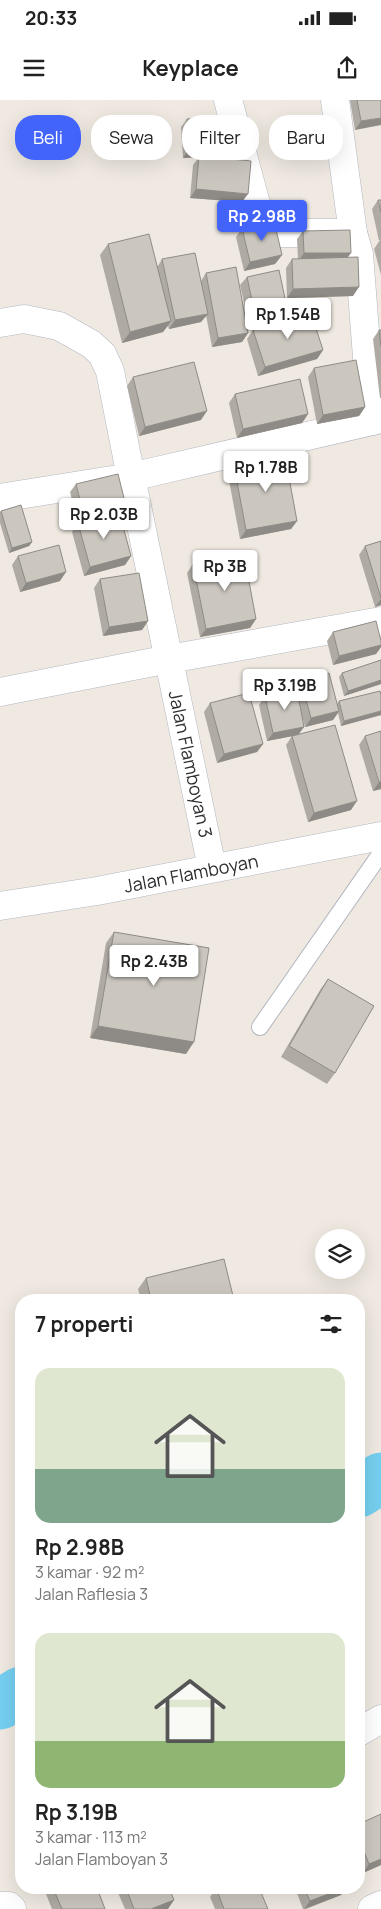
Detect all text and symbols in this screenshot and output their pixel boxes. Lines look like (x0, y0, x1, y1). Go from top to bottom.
text: 20:33 (25, 5, 77, 31)
text: Keyplace (142, 53, 239, 83)
icon: menu (20, 54, 48, 82)
icon: share (333, 54, 361, 82)
chip: Beli (15, 115, 81, 160)
chip: Sewa (91, 115, 172, 160)
chip: Filter (182, 115, 259, 160)
chip: Baru (269, 115, 343, 160)
pin: Rp 2.98B (210, 200, 314, 242)
text: Rp 2.98B (228, 205, 296, 227)
pin: Rp 1.54B (236, 298, 340, 340)
text: Rp 1.54B (256, 303, 320, 325)
pin: Rp 1.78B (214, 450, 318, 493)
text: Rp 1.78B (234, 456, 298, 478)
pin: Rp 2.03B (52, 498, 156, 540)
text: Rp 2.03B (70, 503, 138, 525)
pin: Rp 3B (190, 550, 260, 592)
text: Rp 3B (203, 555, 247, 577)
pin: Rp 3.19B (233, 668, 337, 711)
text: Rp 3.19B (254, 674, 316, 696)
street label: Jalan Flamboyan 3 (164, 688, 218, 840)
street label: Jalan Flamboyan (122, 848, 260, 898)
pin: Rp 2.43B (102, 944, 206, 987)
text: Rp 2.43B (120, 950, 188, 972)
map controls (315, 1229, 365, 1279)
button: layers (315, 1229, 365, 1279)
text: 7 properti (35, 1310, 133, 1338)
icon: filters (317, 1310, 345, 1338)
icon: home (145, 1401, 235, 1491)
text: Rp 2.98B (35, 1533, 124, 1561)
text: 3 kamar · 92 m² (35, 1561, 144, 1583)
text: Jalan Raflesia 3 (35, 1583, 148, 1605)
icon: home (145, 1666, 235, 1756)
text: Rp 3.19B (35, 1798, 118, 1826)
text: 3 kamar · 113 m² (35, 1826, 147, 1848)
text: Jalan Flamboyan 3 (35, 1848, 168, 1870)

